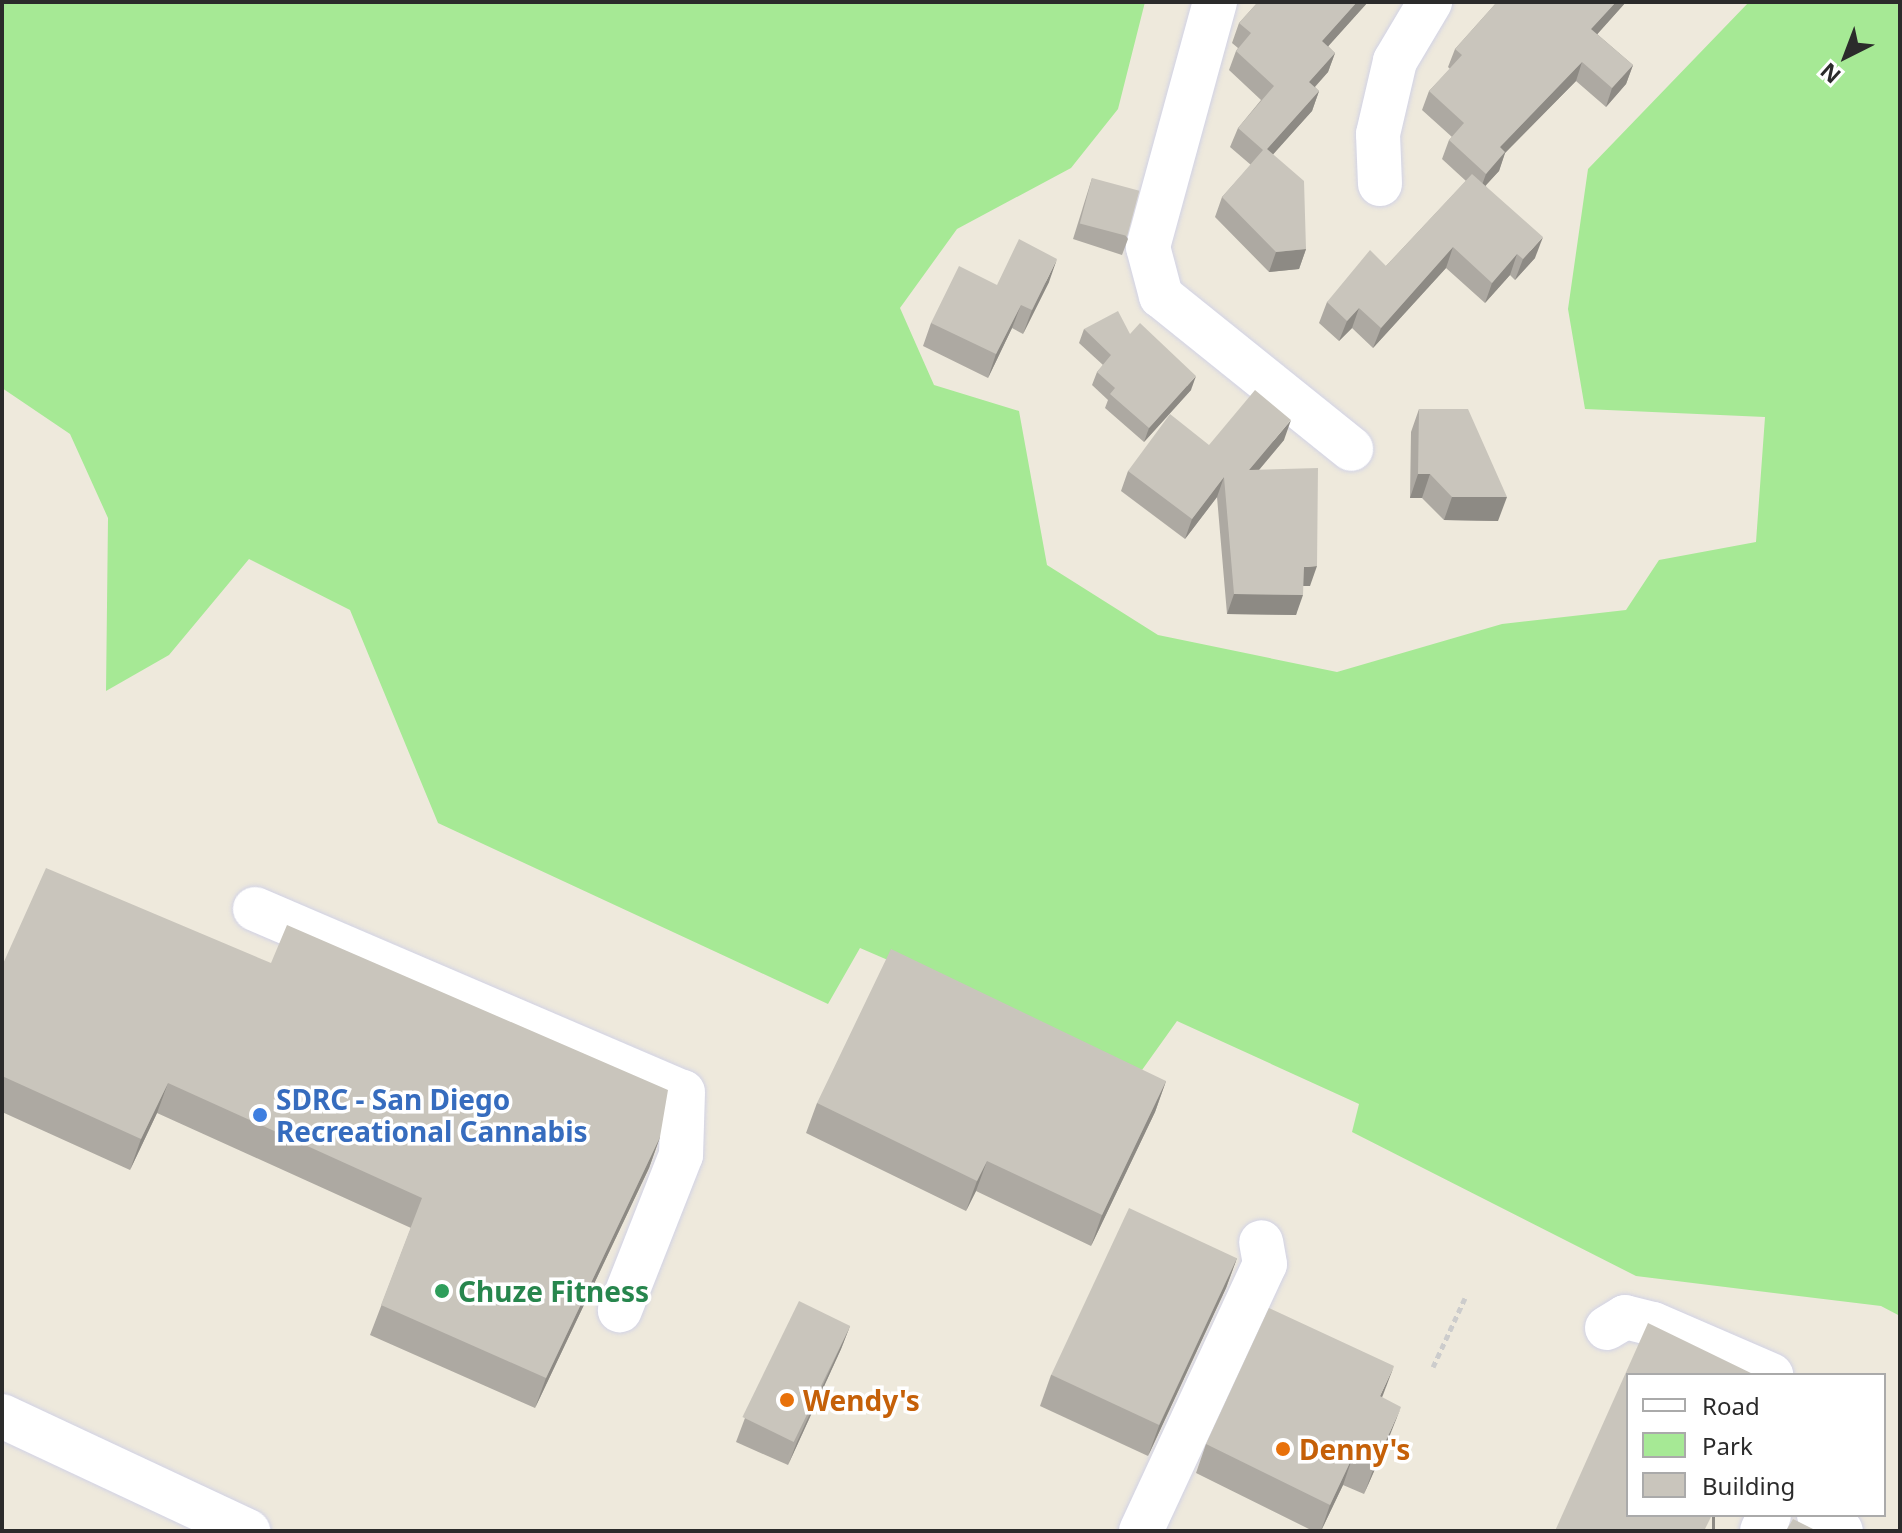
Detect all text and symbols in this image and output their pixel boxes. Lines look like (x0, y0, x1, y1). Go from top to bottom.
north arrow (1806, 16, 1886, 96)
text: N (1813, 57, 1847, 91)
place label: SDRC - San Diego Recreational Cannabis (276, 1082, 588, 1148)
marker: SDRC - San Diego Recreational Cannabis (251, 1106, 269, 1124)
place label: Chuze Fitness (458, 1274, 649, 1308)
marker: Chuze Fitness (433, 1282, 451, 1300)
legend (1626, 1373, 1886, 1517)
place label: Wendy's (803, 1383, 920, 1417)
text: Road (1702, 1389, 1760, 1422)
marker: Wendy's (778, 1391, 796, 1409)
text: Park (1702, 1429, 1753, 1462)
place label: Denny's (1299, 1432, 1410, 1466)
marker: Denny's (1274, 1440, 1292, 1458)
text: Building (1702, 1469, 1795, 1502)

